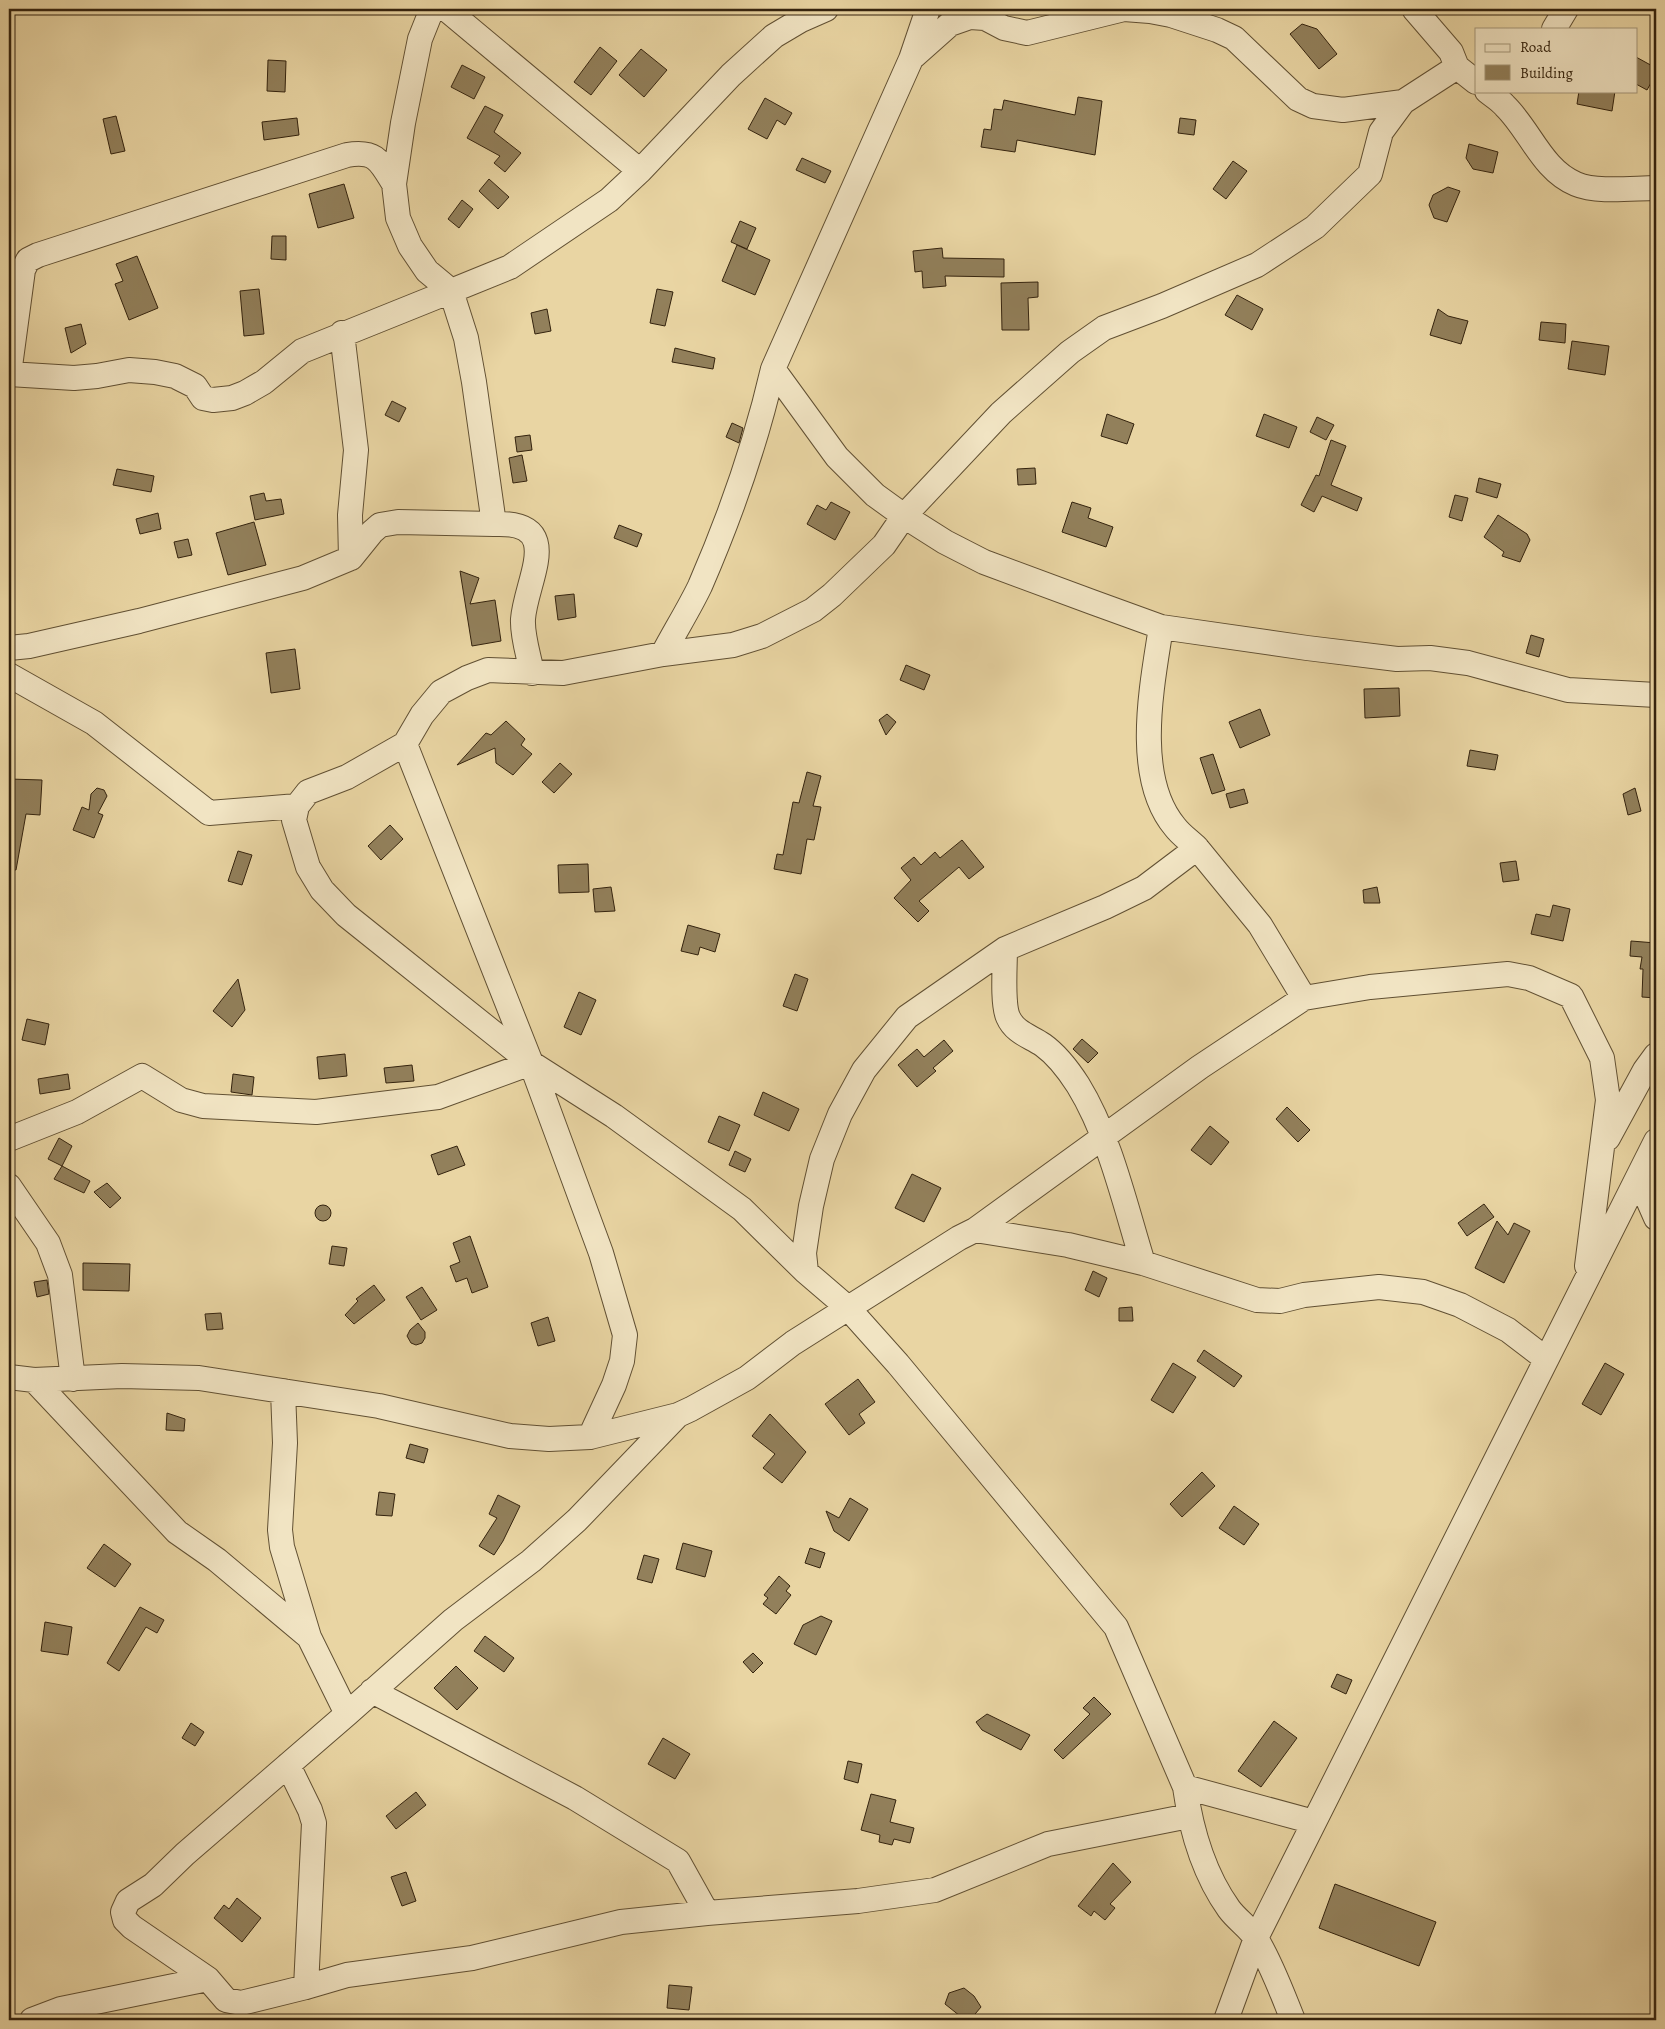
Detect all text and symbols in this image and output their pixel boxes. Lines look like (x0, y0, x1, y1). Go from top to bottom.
legend (1475, 28, 1638, 92)
text: Road (1520, 37, 1552, 57)
text: Building (1520, 63, 1573, 83)

